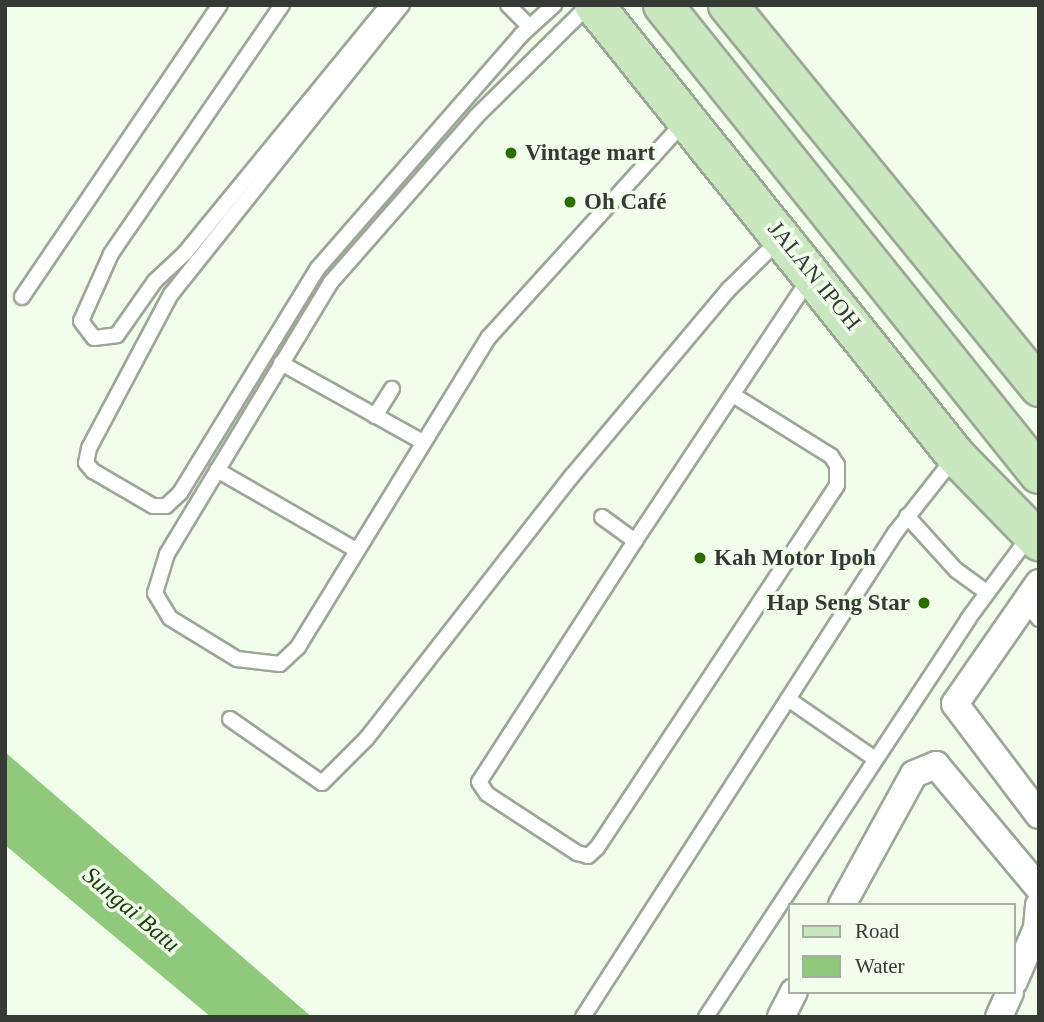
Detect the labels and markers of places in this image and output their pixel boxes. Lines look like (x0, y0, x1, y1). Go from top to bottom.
place label: Vintage mart (525, 139, 671, 167)
marker: Vintage mart (503, 145, 519, 161)
place label: Oh Café (584, 188, 672, 216)
marker: Oh Café (562, 194, 578, 210)
place label: Kah Motor Ipoh (714, 544, 887, 572)
marker: Kah Motor Ipoh (692, 550, 708, 566)
place label: Hap Seng Star (751, 589, 910, 617)
marker: Hap Seng Star (916, 595, 932, 611)

